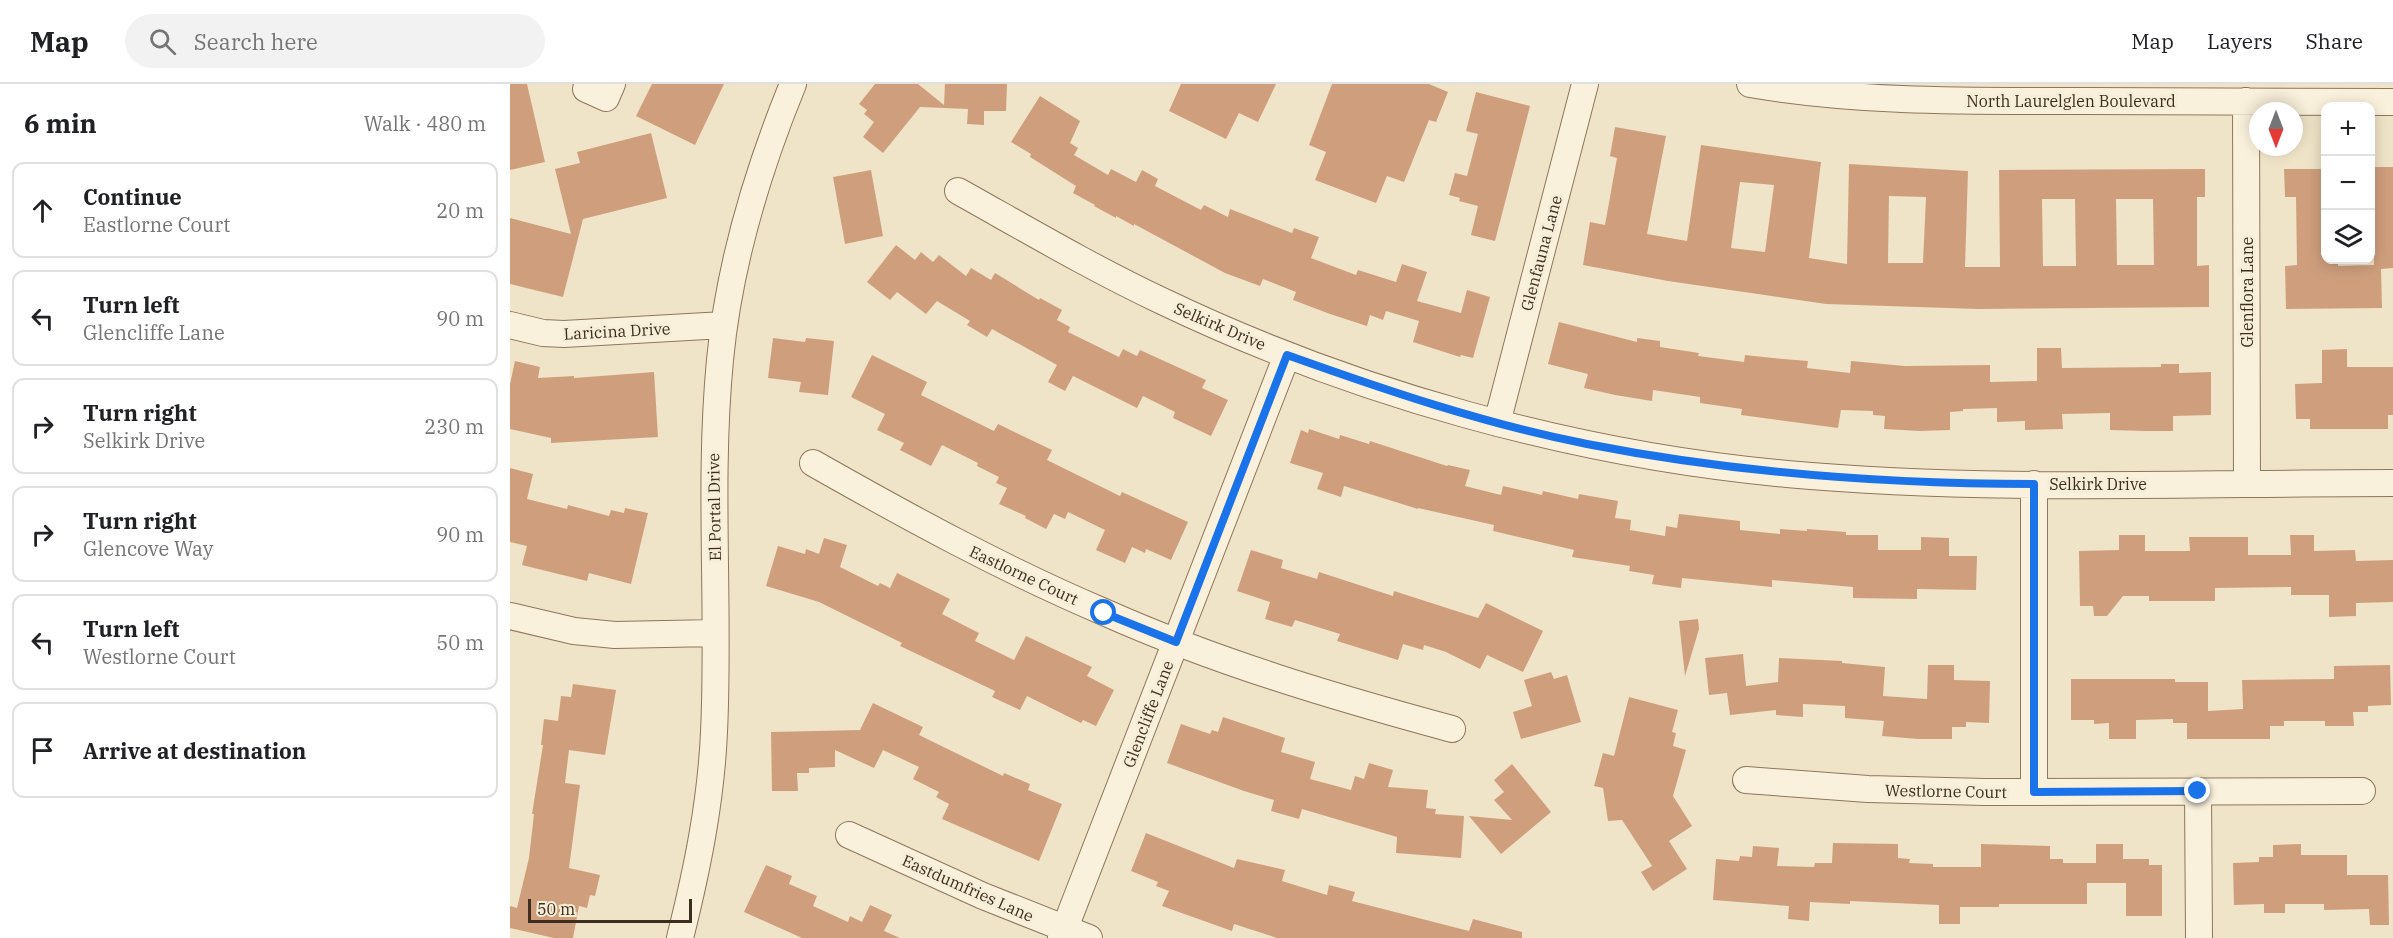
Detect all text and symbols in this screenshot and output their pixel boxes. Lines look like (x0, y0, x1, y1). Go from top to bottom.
search box (125, 14, 545, 68)
text: Map (30, 23, 89, 60)
icon: search (146, 25, 179, 58)
text: Search here (194, 27, 318, 56)
text: Map (2131, 27, 2174, 55)
text: Layers (2207, 27, 2273, 55)
text: Share (2306, 27, 2363, 55)
street label: North Laurelglen Boulevard (1966, 91, 2176, 111)
north arrow (2249, 102, 2303, 156)
map controls (2321, 102, 2375, 264)
button: + (2321, 102, 2375, 156)
text: 6 min (24, 106, 97, 140)
text: Walk · 480 m (364, 110, 486, 137)
button: − (2321, 156, 2375, 210)
text: Continue (83, 182, 182, 211)
street label: Glenfauna Lane (1516, 193, 1566, 313)
icon: ahead (26, 194, 59, 227)
text: 20 m (436, 197, 484, 224)
button: layers (2321, 210, 2375, 264)
text: Eastlorne Court (83, 211, 230, 238)
street label: Glenflora Lane (2237, 237, 2257, 347)
text: Turn left (83, 290, 179, 319)
street label: Selkirk Drive (1171, 298, 1269, 354)
icon: left (26, 302, 59, 335)
text: 90 m (436, 305, 484, 332)
street label: Laricina Drive (563, 318, 671, 344)
text: Glencliffe Lane (83, 319, 225, 346)
text: Turn right (83, 398, 197, 427)
icon: right (26, 410, 59, 443)
text: 230 m (424, 413, 484, 440)
text: Selkirk Drive (83, 427, 205, 454)
street label: El Portal Drive (703, 453, 725, 561)
street label: Selkirk Drive (2049, 474, 2147, 494)
text: Turn right (83, 506, 197, 535)
icon: right (26, 518, 59, 551)
text: 90 m (436, 521, 484, 548)
text: Glencove Way (83, 535, 214, 562)
street label: Eastlorne Court (966, 541, 1082, 609)
route start (1090, 599, 1116, 625)
text: Turn left (83, 614, 179, 643)
icon: left (26, 626, 59, 659)
text: 50 m (436, 629, 484, 656)
text: Westlorne Court (83, 643, 236, 670)
street label: Glencliffe Lane (1118, 657, 1178, 771)
icon: arrive (26, 734, 59, 767)
text: Arrive at destination (83, 736, 306, 765)
route end (2184, 777, 2210, 803)
street label: Westlorne Court (1885, 780, 2008, 802)
street label: Eastdumfries Lane (899, 850, 1037, 926)
scale bar (528, 896, 692, 924)
text: 50 m (537, 899, 575, 919)

